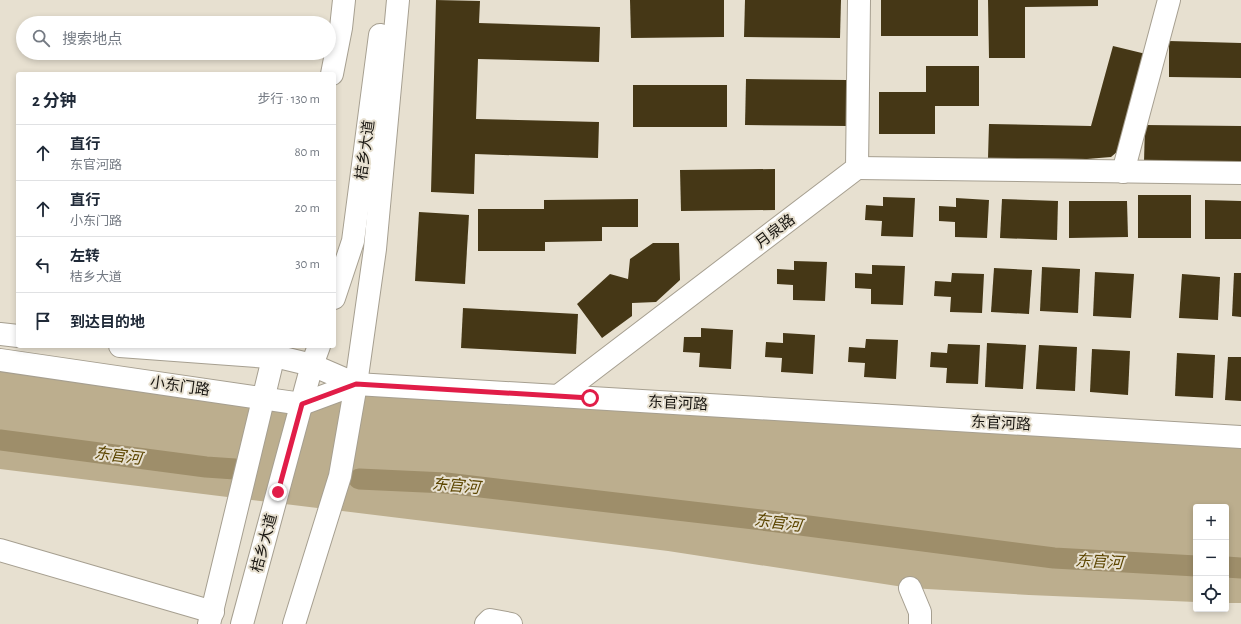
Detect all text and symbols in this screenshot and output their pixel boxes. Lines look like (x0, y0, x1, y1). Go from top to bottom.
search box (16, 16, 336, 60)
icon: search (30, 27, 52, 49)
text: 搜索地点 (62, 32, 122, 47)
text: 2 分钟 (32, 92, 77, 109)
text: 步行 · 130 m (257, 93, 320, 106)
street label: 桔乡大道 (353, 119, 377, 181)
text: 直行 (70, 137, 100, 152)
icon: ahead (32, 142, 54, 164)
text: 80 m (294, 146, 320, 159)
text: 东官河路 (70, 159, 122, 172)
text: 直行 (70, 193, 100, 208)
icon: ahead (32, 198, 54, 220)
text: 20 m (295, 202, 320, 215)
street label: 月泉路 (752, 211, 798, 251)
text: 小东门路 (70, 215, 122, 228)
text: 左转 (70, 249, 100, 264)
icon: left (32, 254, 54, 276)
text: 30 m (295, 258, 320, 271)
text: 桔乡大道 (70, 271, 122, 284)
icon: arrive (32, 310, 54, 332)
text: 到达目的地 (70, 315, 145, 330)
street label: 小东门路 (149, 374, 211, 398)
route start (581, 389, 599, 407)
street label: 东官河路 (648, 393, 708, 413)
street label: 东官河路 (971, 413, 1031, 433)
water label: 东官河 (93, 444, 146, 467)
water label: 东官河 (431, 475, 484, 496)
route end (269, 483, 287, 501)
map controls (1193, 504, 1229, 612)
button: + (1193, 504, 1229, 540)
water label: 东官河 (753, 511, 806, 534)
street label: 桔乡大道 (249, 512, 279, 574)
button: − (1193, 540, 1229, 576)
water label: 东官河 (1075, 552, 1126, 571)
button: locate (1193, 576, 1229, 612)

